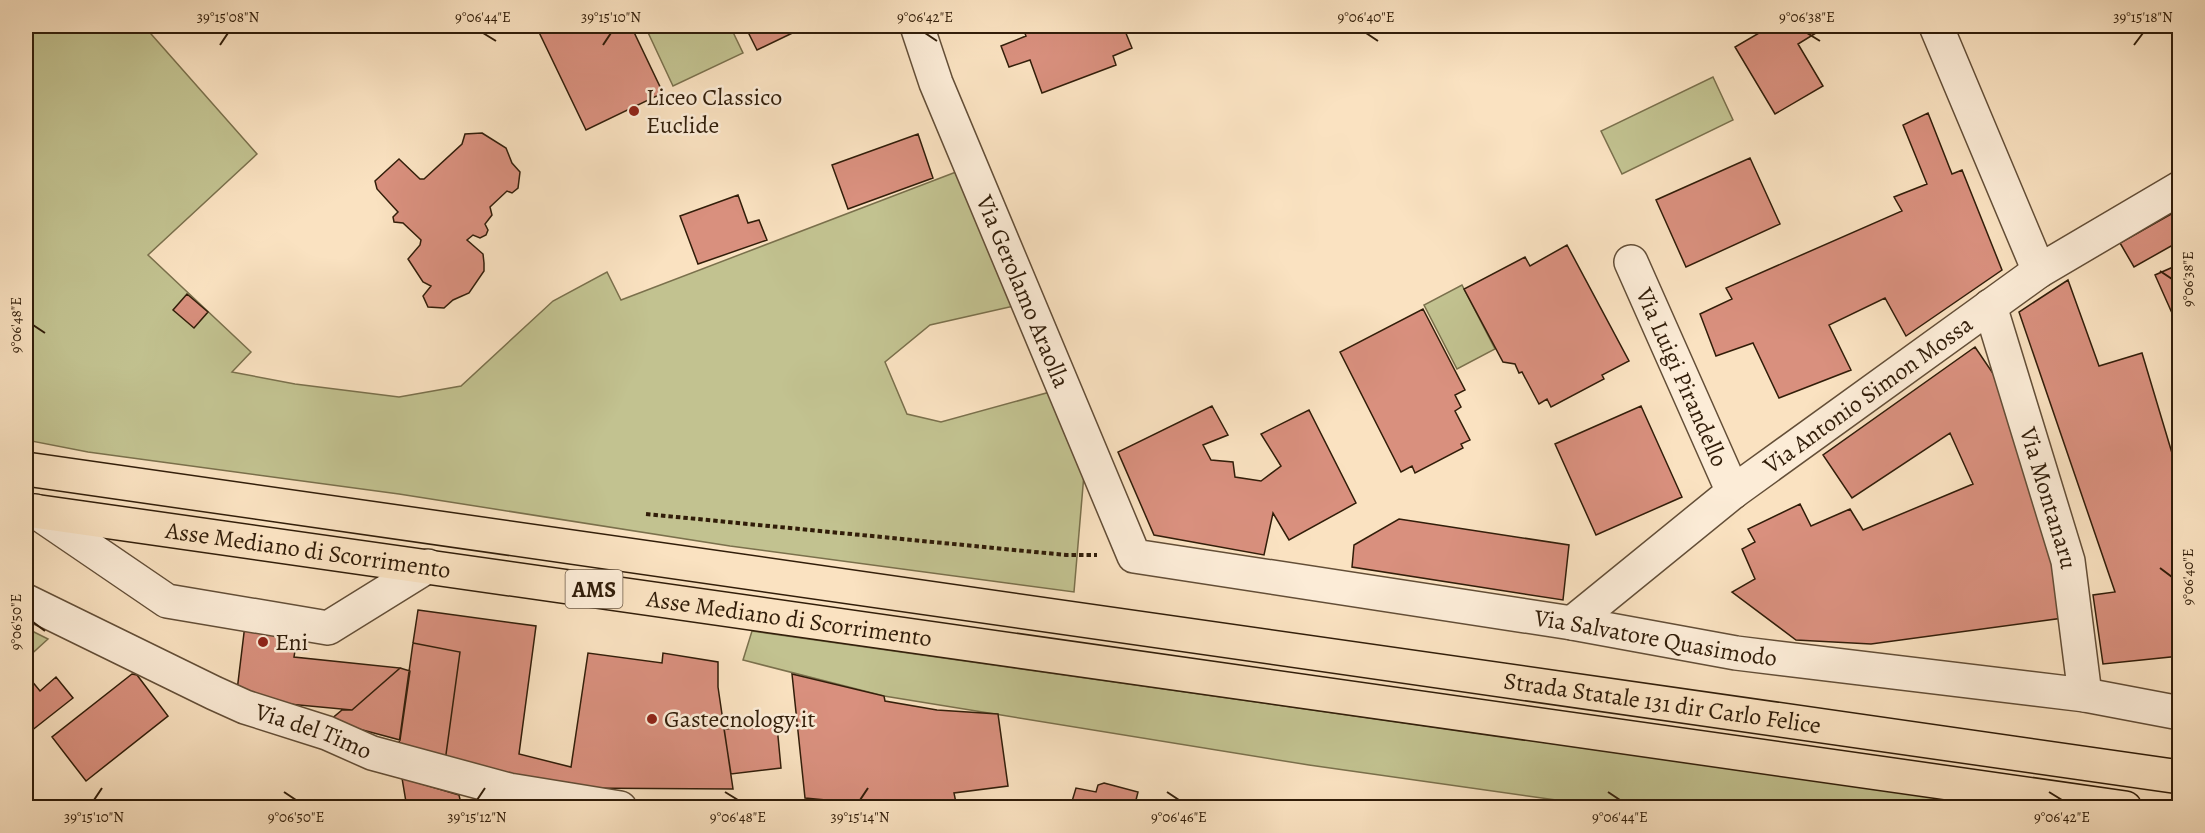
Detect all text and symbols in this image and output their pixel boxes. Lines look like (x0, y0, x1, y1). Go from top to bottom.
text: 39°15'08"N (197, 7, 259, 27)
text: 9°06'44"E (455, 7, 511, 27)
text: 39°15'10"N (581, 7, 641, 27)
text: 9°06'42"E (897, 7, 953, 27)
text: 9°06'40"E (1337, 7, 1395, 27)
text: 9°06'38"E (1779, 7, 1835, 27)
text: 39°15'18"N (2113, 7, 2173, 27)
place label: Liceo Classico Euclide (646, 81, 782, 141)
marker: Liceo Classico Euclide (627, 104, 641, 118)
street label: Via Gerolamo Araolla (968, 189, 1078, 393)
text: 9°06'38"E (2178, 251, 2198, 307)
street label: Via Luigi Pirandello (1628, 282, 1736, 472)
text: 9°06'48"E (6, 297, 26, 353)
street label: Via Antonio Simon Mossa (1756, 308, 1980, 482)
street label: Via Montanaru (2012, 422, 2085, 571)
street label: Asse Mediano di Scorrimento (163, 514, 453, 586)
text: 9°06'40"E (2178, 548, 2198, 606)
road number: AMS (566, 570, 622, 608)
street label: Asse Mediano di Scorrimento (644, 582, 934, 654)
text: 9°06'50"E (6, 594, 26, 650)
street label: Via Salvatore Quasimodo (1531, 601, 1779, 674)
place label: Eni (275, 626, 308, 658)
marker: Eni (256, 635, 270, 649)
street label: Strada Statale 131 dir Carlo Felice (1502, 664, 1823, 741)
street label: Via del Timo (250, 695, 377, 767)
place label: Gastecnology.it (664, 703, 815, 735)
marker: Gastecnology.it (645, 712, 659, 726)
text: 39°15'10"N (64, 807, 124, 827)
text: 9°06'50"E (268, 807, 324, 827)
text: 39°15'12"N (447, 807, 507, 827)
text: 9°06'48"E (710, 807, 766, 827)
text: 39°15'14"N (831, 807, 890, 827)
text: 9°06'46"E (1151, 807, 1207, 827)
text: 9°06'44"E (1592, 807, 1648, 827)
text: 9°06'42"E (2034, 807, 2090, 827)

